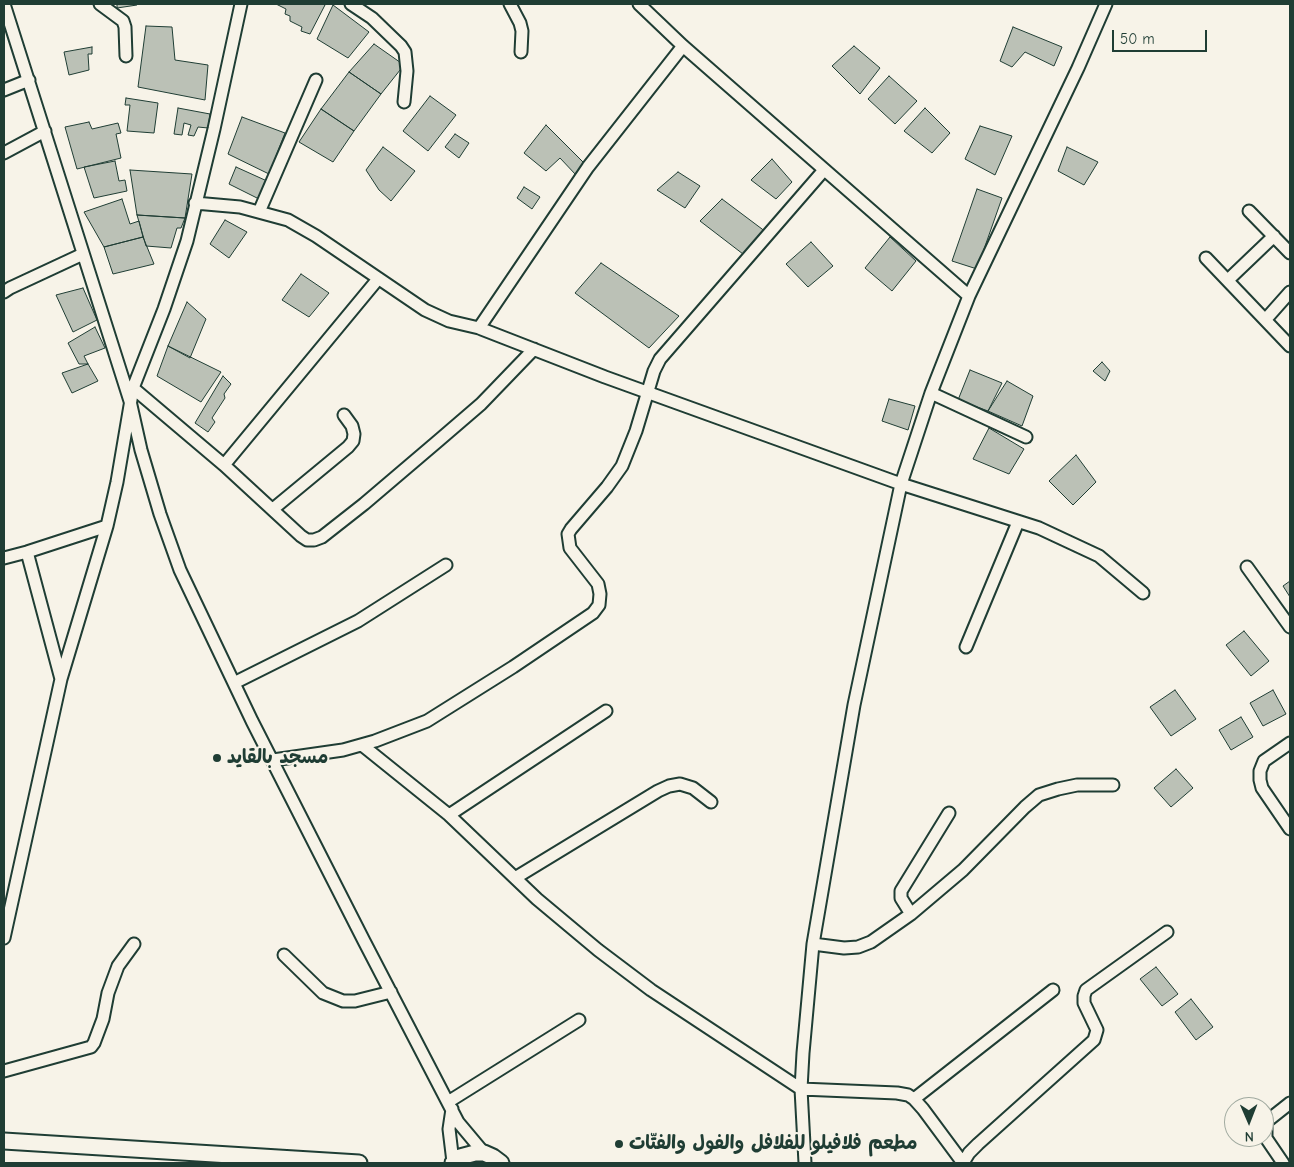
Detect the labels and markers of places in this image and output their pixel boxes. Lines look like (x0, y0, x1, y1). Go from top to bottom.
place label: مسجد بالقايد (227, 747, 328, 769)
marker: مسجد بالقايد (211, 752, 223, 764)
place label: مطعم فلافيلو للفلافل والفول والفتّات (629, 1133, 917, 1155)
marker: مطعم فلافيلو للفلافل والفول والفتّات (613, 1138, 625, 1150)

